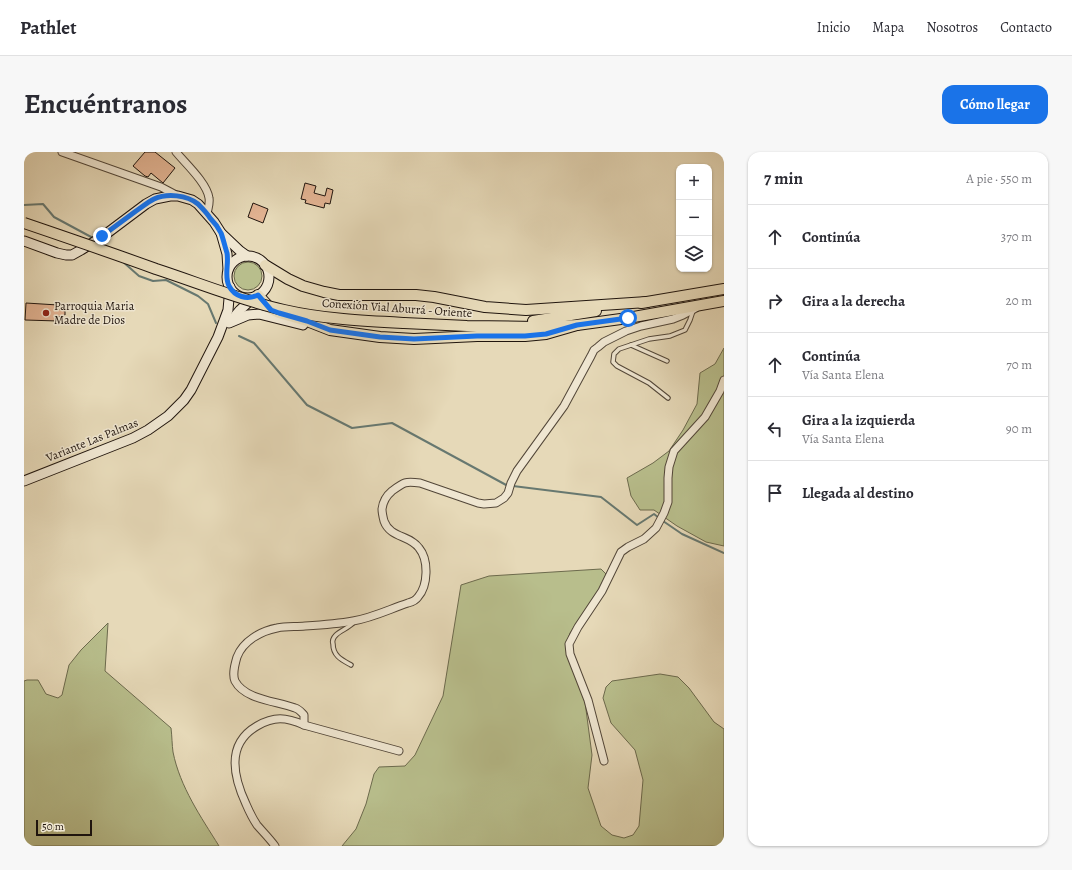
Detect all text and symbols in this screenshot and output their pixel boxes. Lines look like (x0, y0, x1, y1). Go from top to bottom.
text: Pathlet (20, 15, 76, 41)
text: Inicio (817, 18, 850, 37)
text: Mapa (872, 18, 904, 37)
text: Nosotros (926, 18, 978, 37)
text: Contacto (1000, 18, 1052, 37)
text: Encuéntranos (24, 85, 188, 123)
button: Cómo llegar (942, 85, 1048, 124)
map controls (676, 164, 712, 272)
button: + (676, 164, 712, 200)
text: 7 min (764, 167, 803, 190)
text: A pie · 550 m (966, 170, 1032, 187)
button: − (676, 200, 712, 236)
icon: ahead (764, 226, 786, 248)
route end (93, 227, 111, 245)
text: Continúa (802, 227, 860, 247)
text: 370 m (1001, 228, 1032, 245)
button: layers (676, 236, 712, 272)
icon: right (764, 290, 786, 312)
text: Gira a la derecha (802, 291, 905, 311)
text: 20 m (1006, 292, 1032, 309)
street label: Conexión Vial Aburrá - Oriente (321, 295, 473, 321)
place label: Parroquia Maria Madre de Dios (54, 298, 135, 328)
marker: Parroquia Maria Madre de Dios (41, 308, 51, 318)
route start (619, 309, 637, 327)
text: Continúa (802, 346, 860, 366)
icon: ahead (764, 354, 786, 376)
text: 70 m (1006, 356, 1032, 373)
text: Vía Santa Elena (802, 366, 884, 383)
text: Gira a la izquierda (802, 410, 915, 430)
street label: Variante Las Palmas (43, 414, 141, 466)
icon: left (764, 418, 786, 440)
text: 90 m (1006, 420, 1032, 437)
text: Vía Santa Elena (802, 430, 884, 447)
icon: arrive (764, 482, 786, 504)
text: Llegada al destino (802, 483, 914, 503)
scale bar (36, 818, 92, 837)
text: 50 m (42, 819, 64, 834)

